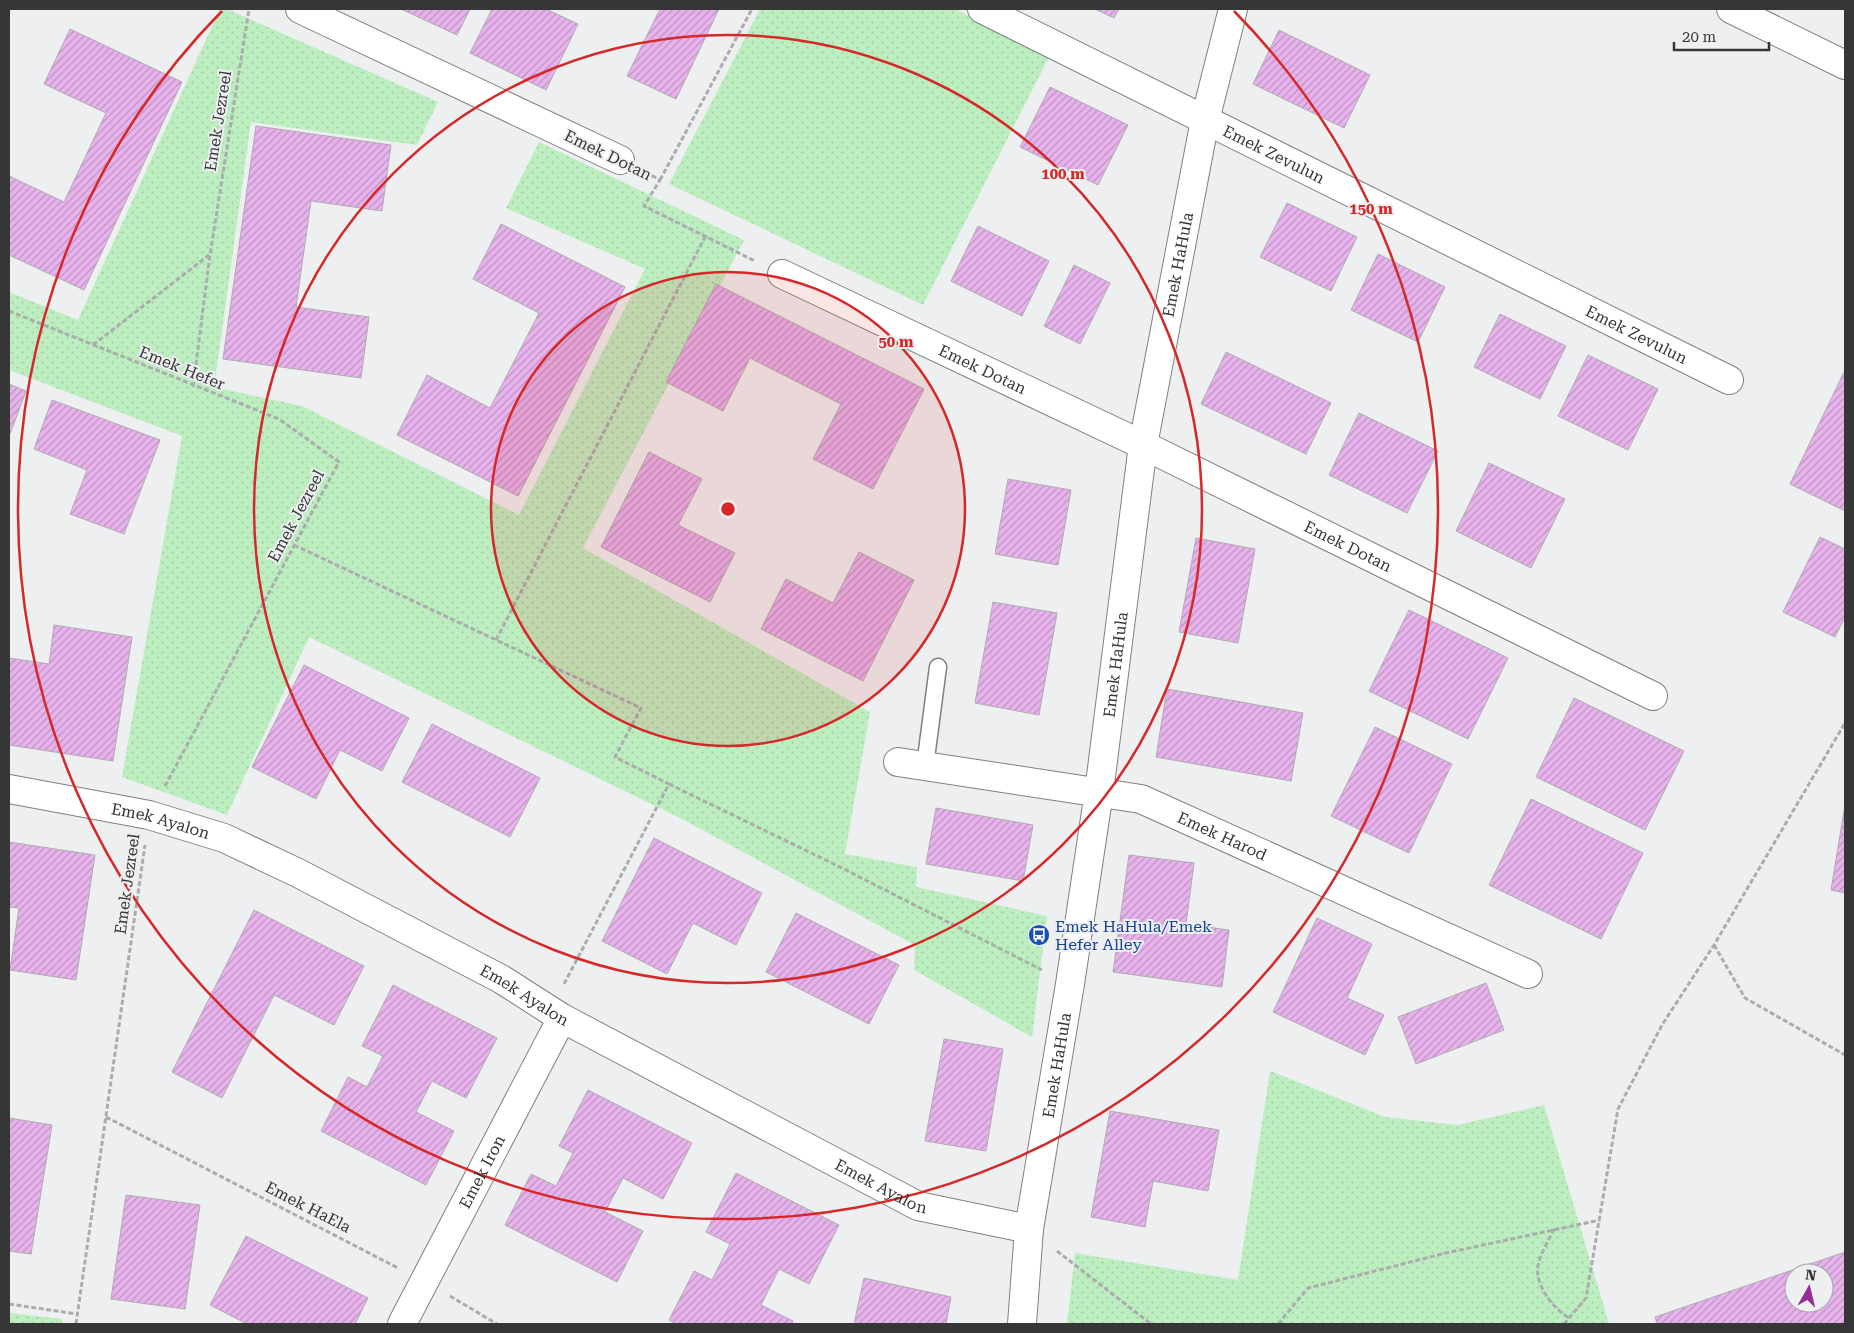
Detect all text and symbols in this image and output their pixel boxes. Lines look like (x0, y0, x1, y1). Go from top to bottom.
scale bar (1674, 20, 1769, 52)
text: 20 m (1682, 28, 1717, 46)
street label: Emek Jezreel (201, 69, 235, 173)
street label: Emek Zevulun (1220, 121, 1328, 187)
street label: Emek Dotan (561, 126, 655, 184)
text: 100 m (1041, 165, 1085, 183)
text: 150 m (1349, 200, 1393, 218)
street label: Emek HaHula (1158, 210, 1197, 319)
street label: Emek Zevulun (1583, 301, 1691, 367)
text: 50 m (878, 333, 914, 351)
street label: Emek Dotan (936, 340, 1030, 398)
street label: Emek Hefer (136, 342, 228, 394)
street label: Emek Jezreel (264, 467, 328, 565)
centre of rings (719, 500, 737, 518)
street label: Emek Dotan (1301, 516, 1395, 575)
street label: Emek HaHula (1099, 610, 1131, 719)
street label: Emek Ayalon (110, 799, 212, 843)
street label: Emek Harod (1175, 807, 1270, 864)
street label: Emek Jezreel (111, 832, 143, 936)
place label: Emek HaHula/Emek Hefer Alley (1055, 917, 1212, 954)
bus stop icon: Emek HaHula/Emek Hefer Alley (1027, 923, 1051, 947)
street label: Emek Ayalon (477, 960, 572, 1029)
street label: Emek HaHula (1038, 1011, 1075, 1119)
street label: Emek Iron (455, 1132, 509, 1212)
street label: Emek Ayalon (832, 1154, 929, 1217)
street label: Emek HaEla (262, 1177, 354, 1237)
north arrow (1784, 1263, 1834, 1313)
text: N (1804, 1266, 1817, 1284)

